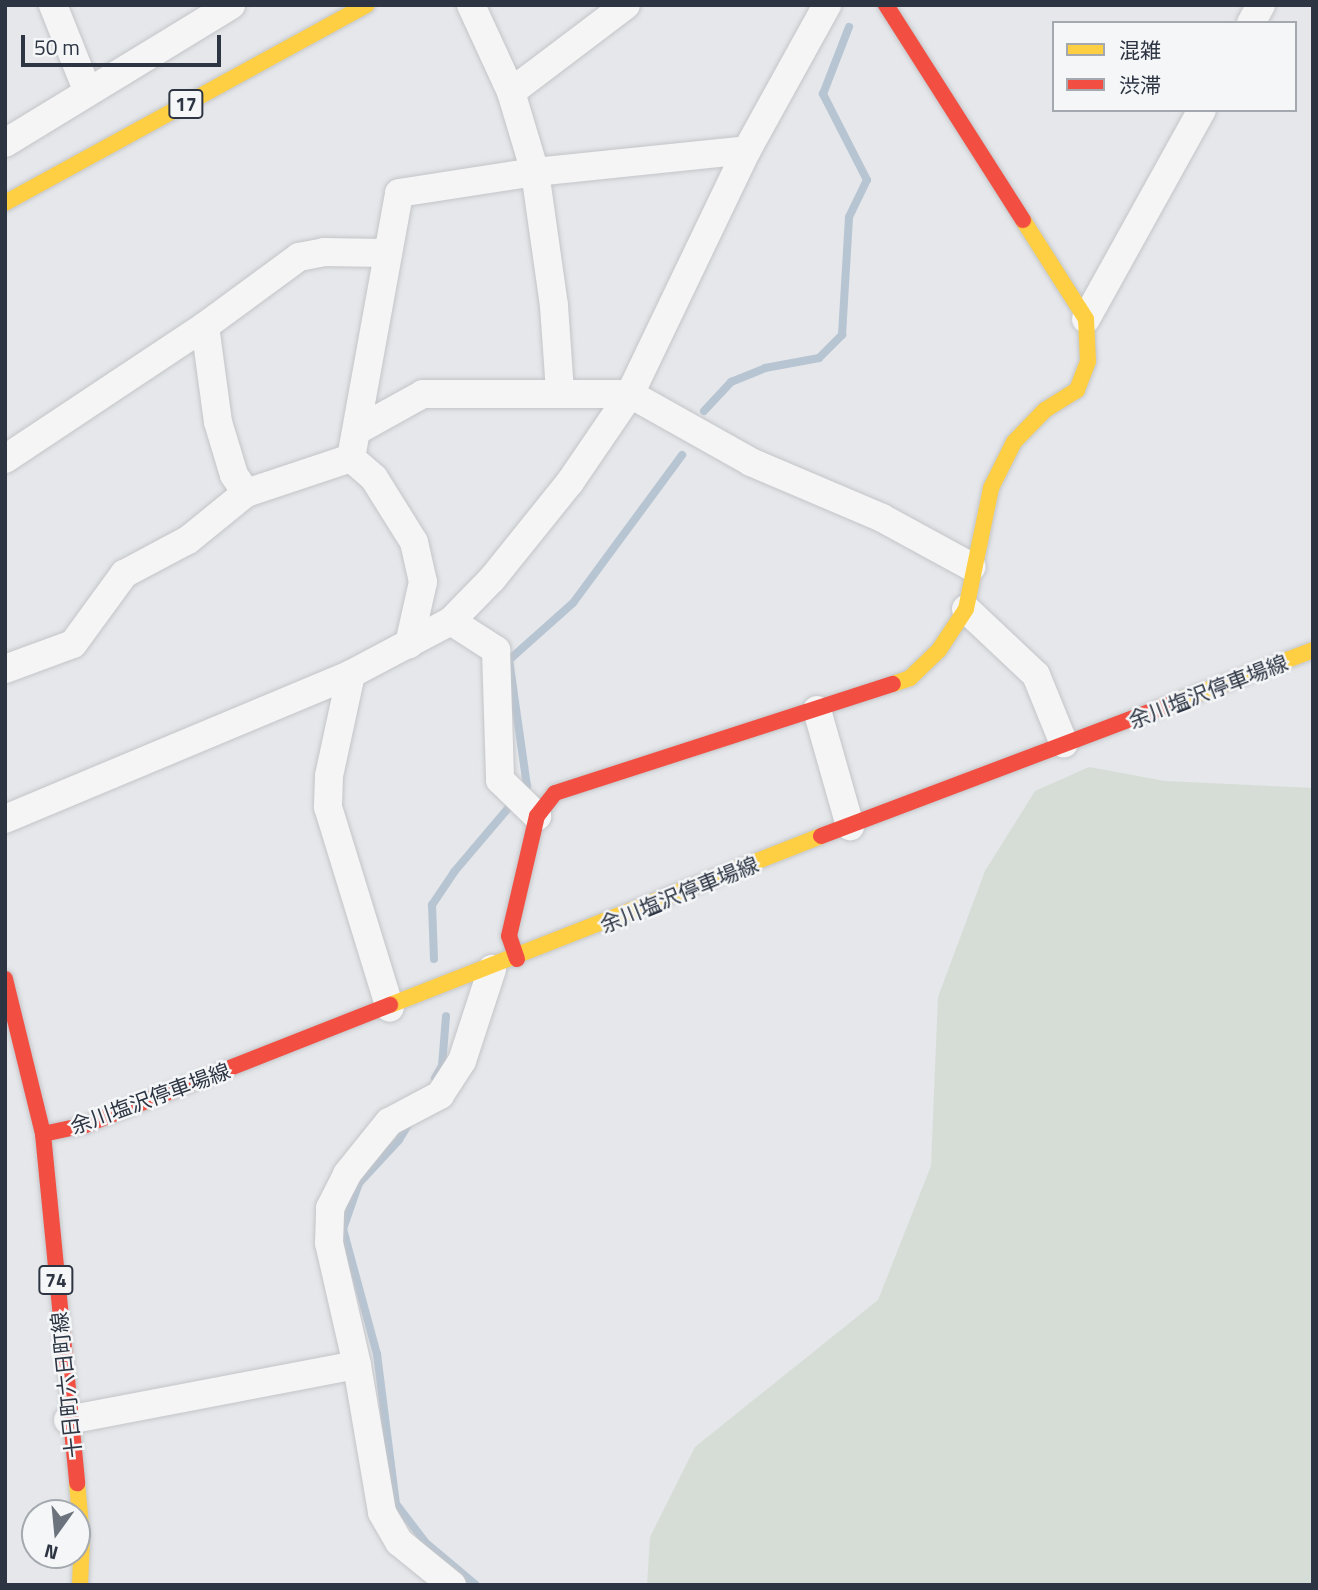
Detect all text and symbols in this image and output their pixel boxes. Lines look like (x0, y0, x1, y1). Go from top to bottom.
scale bar (24, 21, 224, 65)
legend (1052, 21, 1297, 112)
text: 50 m (34, 31, 80, 63)
text: 混雑 (1119, 34, 1161, 66)
text: 渋滞 (1119, 69, 1161, 101)
road number: 17 (167, 88, 205, 120)
street label: 余川塩沢停車場線 (1125, 649, 1291, 733)
street label: 余川塩沢停車場線 (596, 851, 762, 937)
street label: 余川塩沢停車場線 (67, 1057, 233, 1139)
road number: 74 (37, 1264, 75, 1296)
street label: 十日町六日町線 (46, 1311, 86, 1459)
north arrow (21, 1499, 91, 1569)
text: N (41, 1537, 61, 1569)

